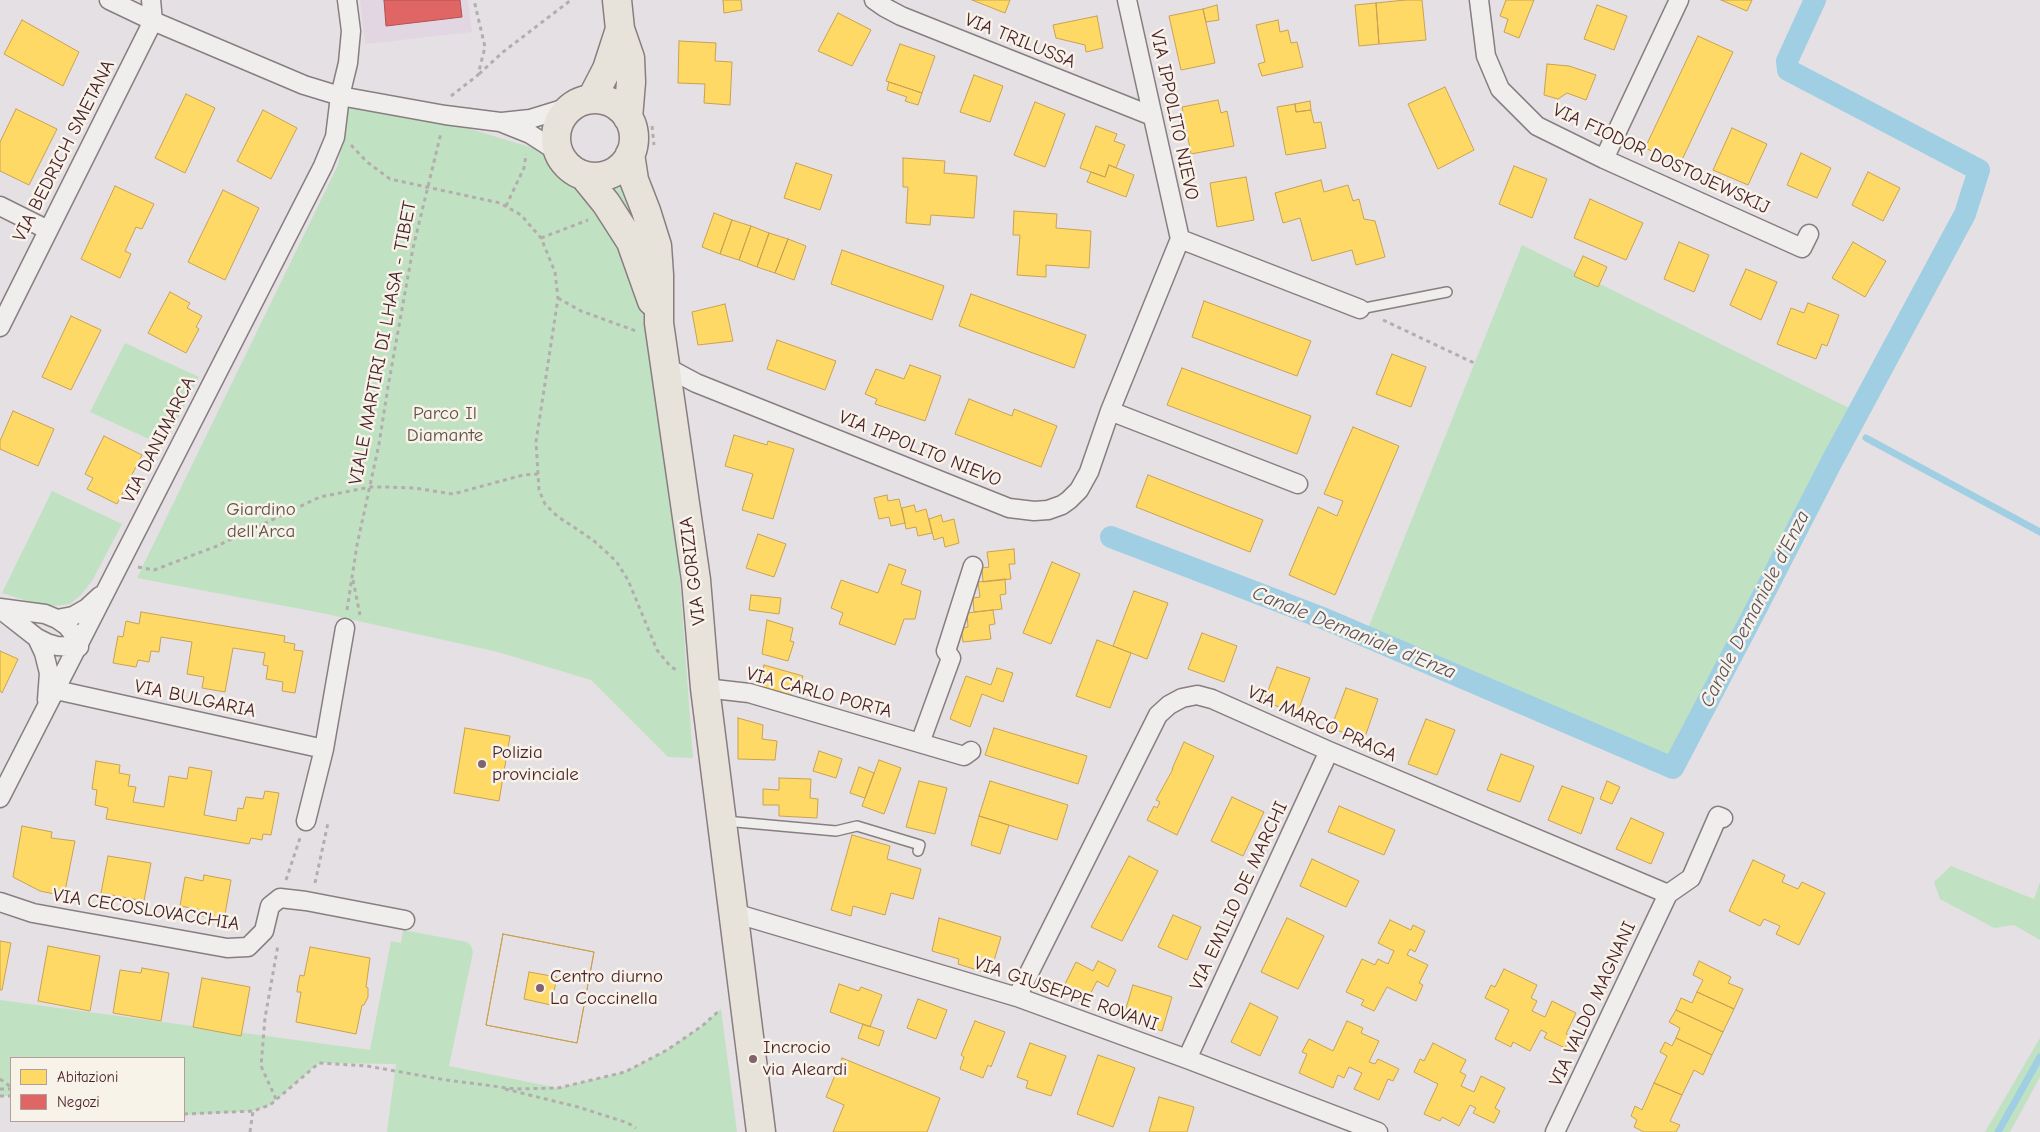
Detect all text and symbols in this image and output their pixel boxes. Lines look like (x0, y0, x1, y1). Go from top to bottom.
street label: VIA TRILUSSA (961, 8, 1079, 74)
street label: VIA IPPOLITO NIEVO (1145, 28, 1203, 202)
street label: VIA BEDRICH SMETANA (8, 56, 120, 246)
street label: VIA FIODOR DOSTOJEWSKIJ (1549, 99, 1773, 219)
street label: VIALE MARTIRI DI LHASA - TIBET (344, 199, 422, 487)
street label: VIA DANIMARCA (117, 373, 201, 507)
park label: Parco Il Diamante (407, 403, 483, 447)
street label: VIA IPPOLITO NIEVO (835, 406, 1005, 492)
park label: Giardino dell'Arca (226, 499, 296, 543)
water label: Canale Demaniale d'Enza (1695, 507, 1815, 711)
street label: VIA GORIZIA (675, 515, 711, 627)
water label: Canale Demaniale d'Enza (1249, 581, 1459, 685)
street label: VIA CARLO PORTA (744, 663, 894, 723)
street label: VIA BULGARIA (132, 675, 258, 723)
street label: VIA MARCO PRAGA (1244, 681, 1400, 767)
place label: Polizia provinciale (492, 742, 579, 786)
marker: Polizia provinciale (476, 758, 488, 770)
street label: VIA EMILIO DE MARCHI (1185, 798, 1293, 994)
street label: VIA CECOSLOVACCHIA (51, 884, 241, 936)
street label: VIA VALDO MAGNANI (1545, 918, 1641, 1090)
street label: VIA GIUSEPPE ROVANI (971, 952, 1161, 1036)
place label: Centro diurno La Coccinella (550, 966, 663, 1010)
marker: Centro diurno La Coccinella (534, 982, 546, 994)
place label: Incrocio via Aleardi (763, 1037, 847, 1081)
marker: Incrocio via Aleardi (747, 1053, 759, 1065)
legend (10, 1057, 185, 1122)
text: Abitazioni (57, 1068, 118, 1086)
text: Negozi (57, 1093, 100, 1111)

